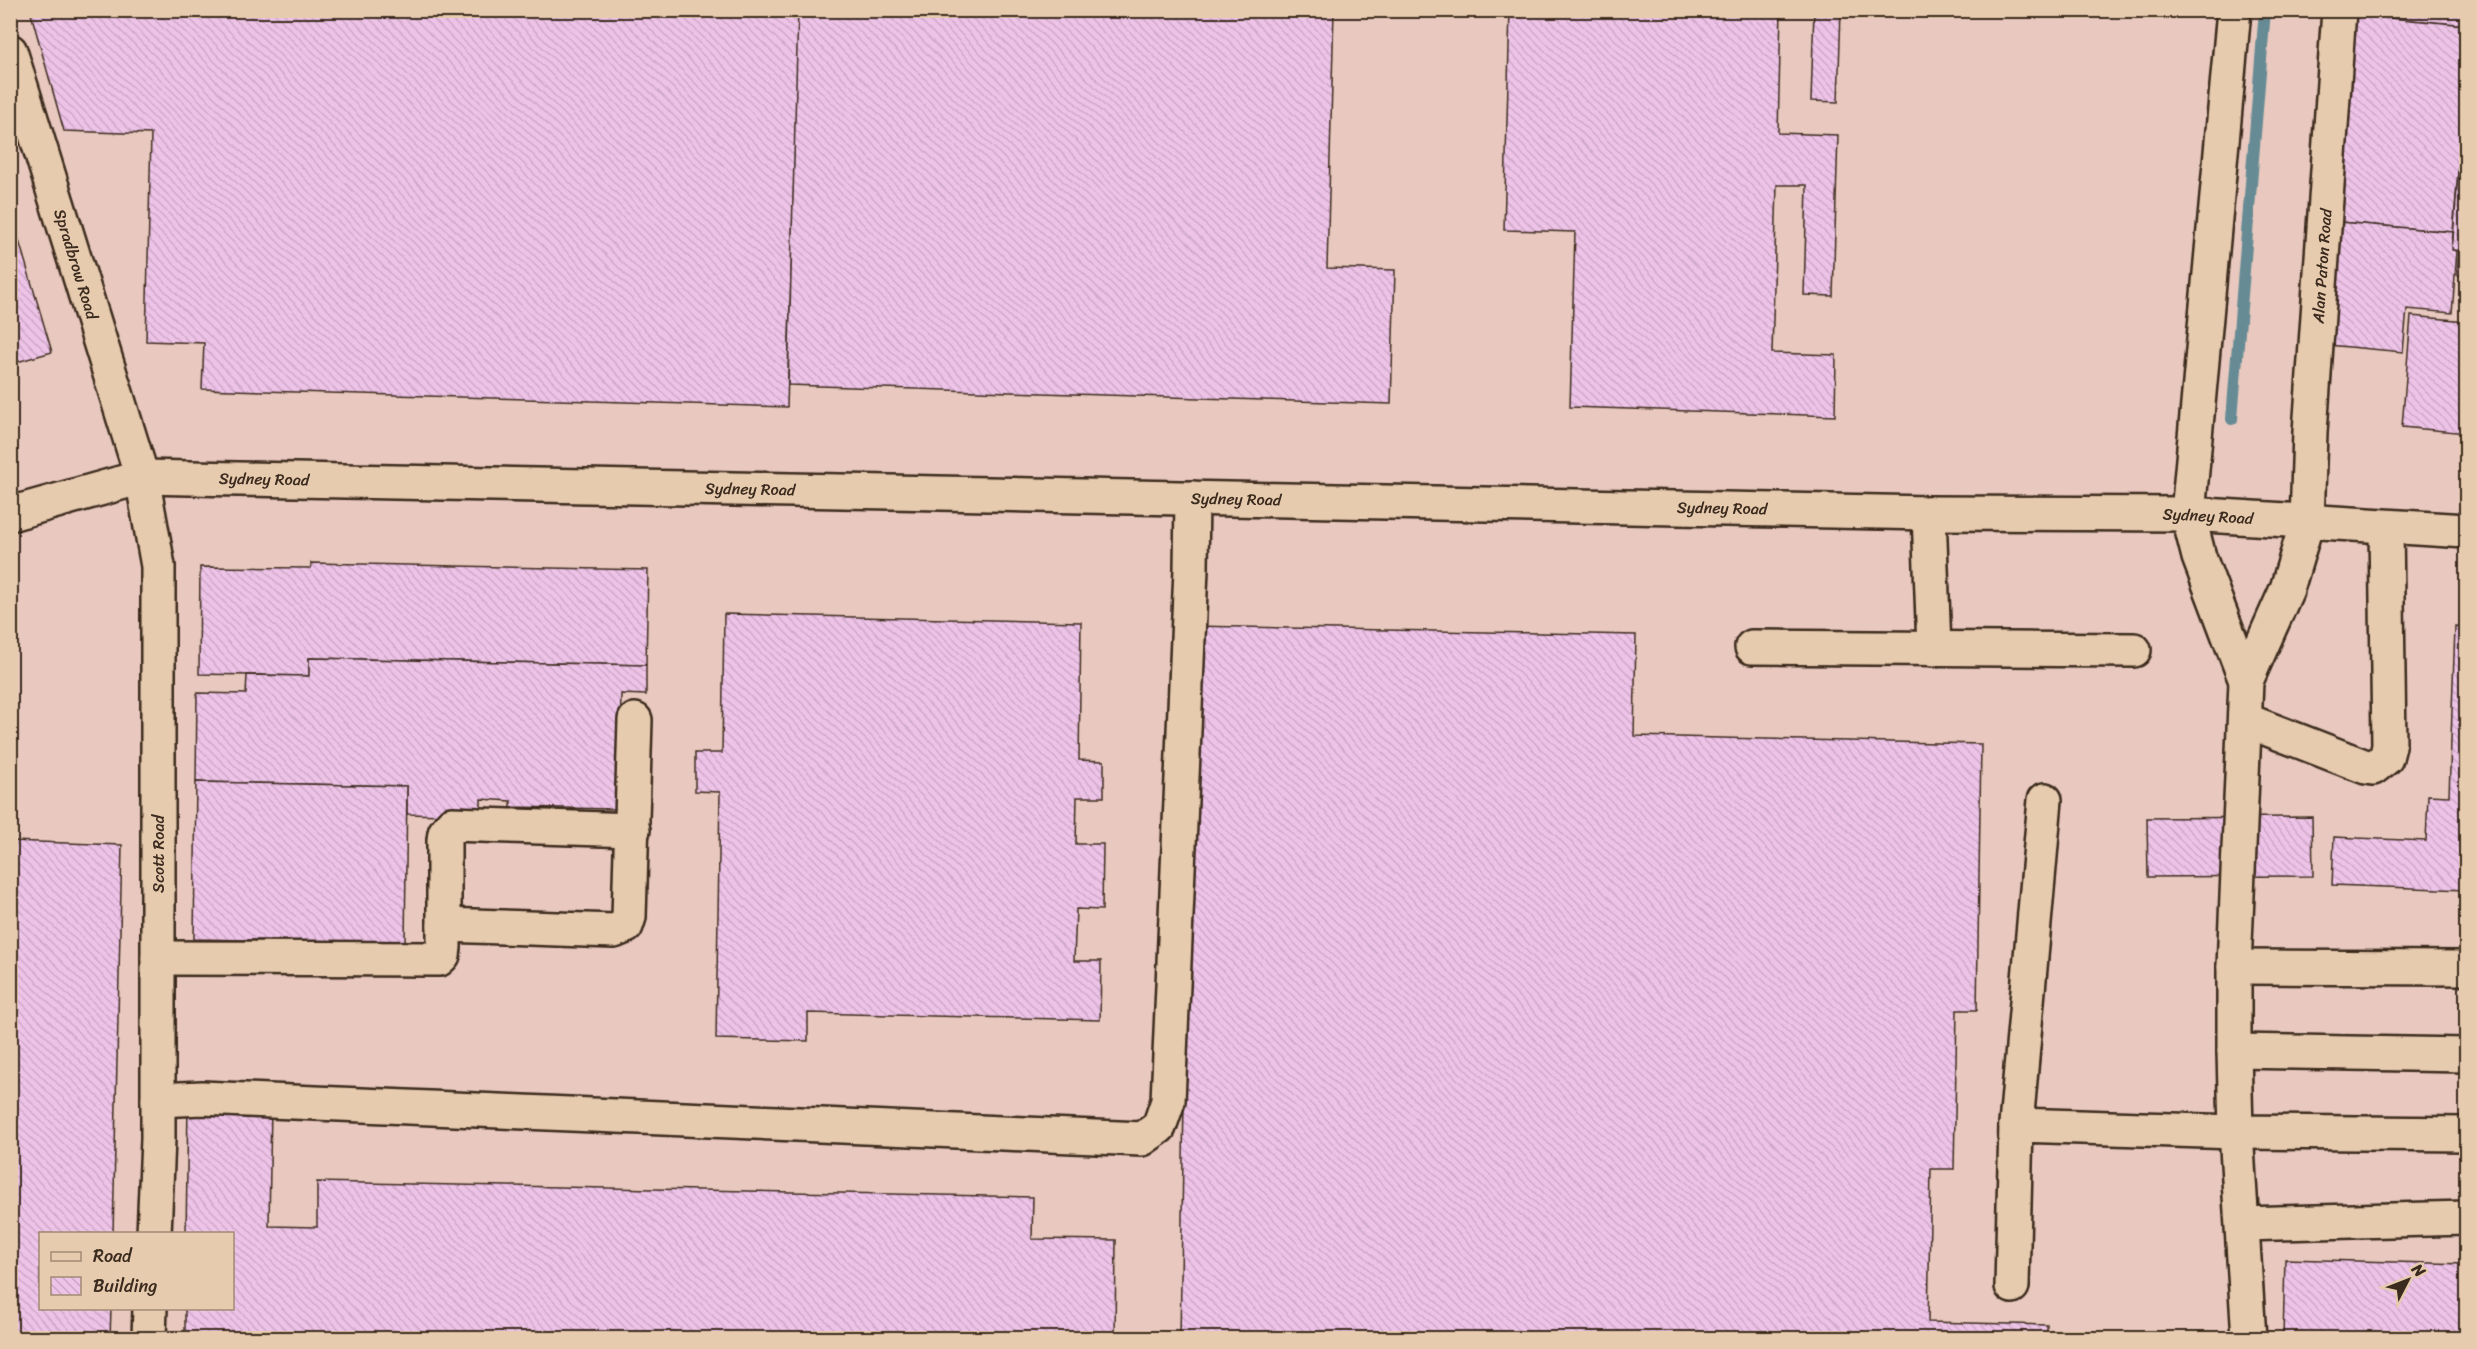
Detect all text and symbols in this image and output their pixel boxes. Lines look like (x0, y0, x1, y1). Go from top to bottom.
street label: Spradbrow Road (45, 205, 107, 324)
street label: Alan Paton Road (2303, 206, 2341, 325)
street label: Sydney Road (219, 464, 311, 494)
street label: Sydney Road (705, 474, 797, 504)
street label: Sydney Road (1191, 484, 1283, 514)
street label: Sydney Road (1677, 493, 1769, 523)
street label: Sydney Road (2162, 499, 2255, 533)
street label: Scott Road (144, 814, 173, 893)
legend (39, 1232, 234, 1310)
text: Road (93, 1240, 133, 1272)
north arrow (2378, 1250, 2438, 1310)
text: N (2404, 1256, 2434, 1285)
text: Building (93, 1270, 157, 1302)

